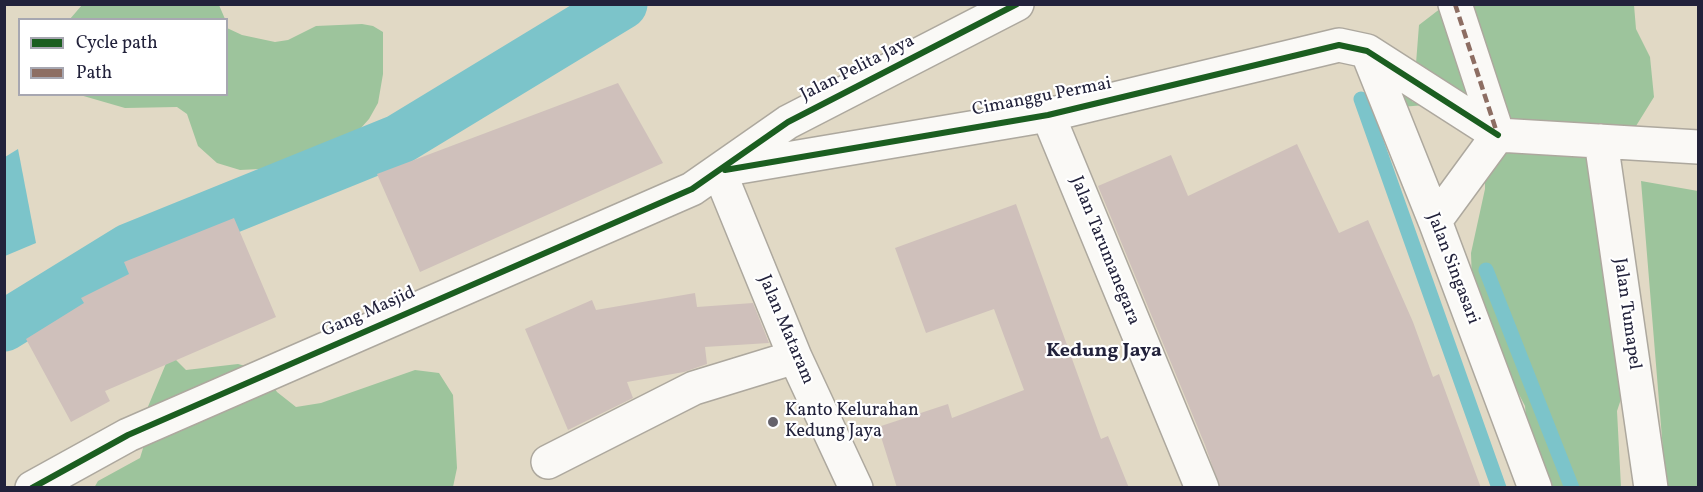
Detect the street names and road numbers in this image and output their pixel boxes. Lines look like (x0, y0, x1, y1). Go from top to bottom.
street label: Jalan Pelita Jaya (797, 31, 919, 107)
street label: Cimanggu Permai (971, 74, 1113, 122)
street label: Jalan Tarumanegara (1064, 173, 1144, 329)
street label: Jalan Singasari (1421, 210, 1483, 328)
street label: Jalan Tumapel (1607, 257, 1645, 371)
street label: Jalan Mataram (752, 272, 818, 388)
street label: Gang Masjid (319, 283, 419, 343)

